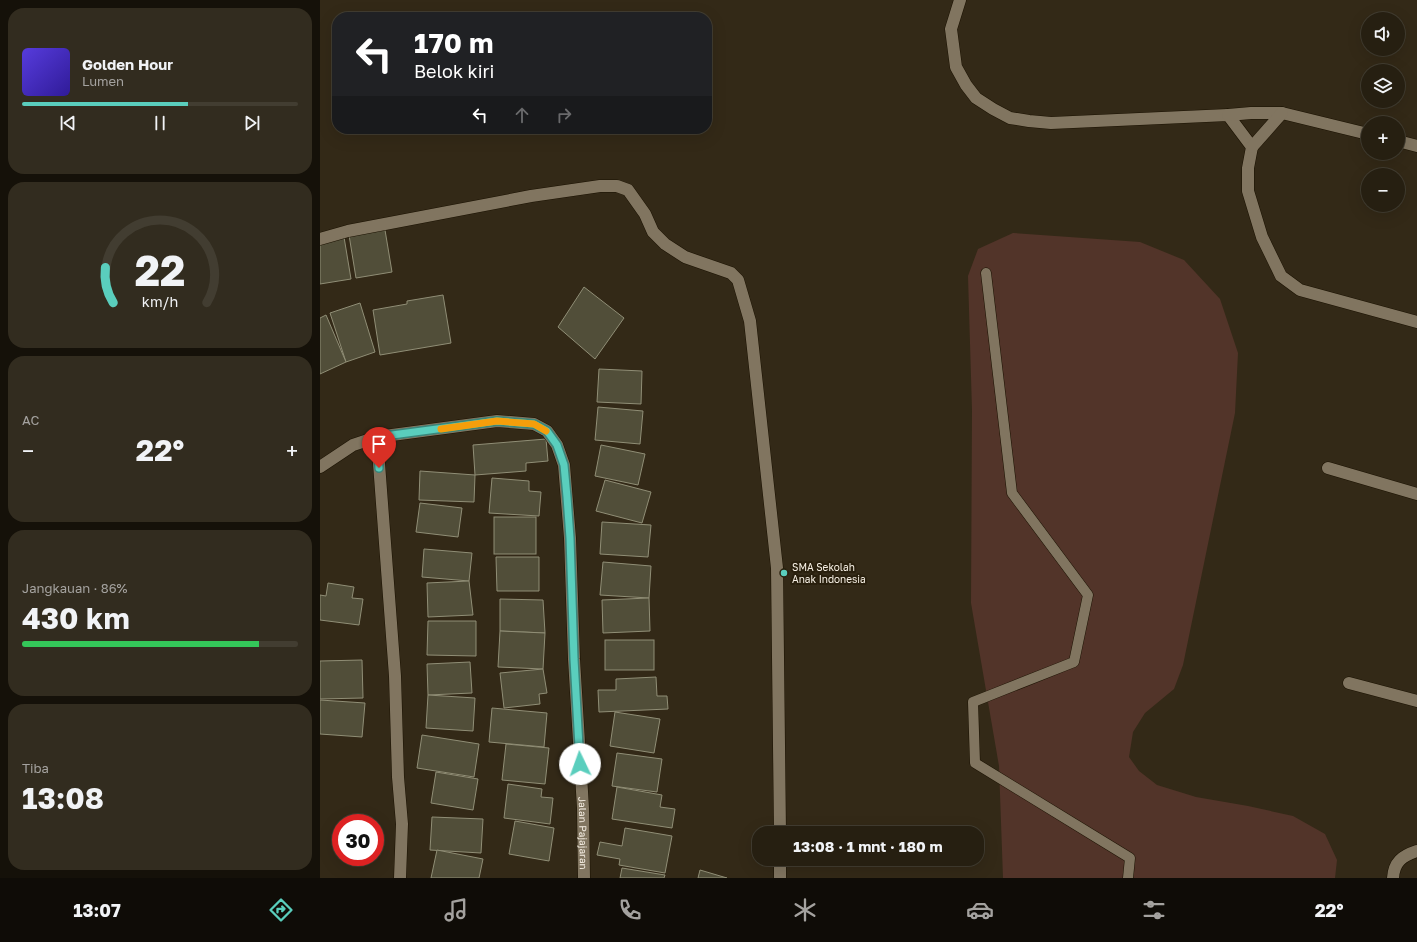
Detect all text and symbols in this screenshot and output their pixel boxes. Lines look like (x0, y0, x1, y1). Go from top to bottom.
map controls (1361, 12, 1405, 212)
button: sound (1361, 12, 1405, 56)
text: 170 m (414, 26, 493, 59)
icon: left (348, 28, 400, 80)
text: Golden Hour (82, 55, 173, 73)
text: Belok kiri (414, 60, 494, 82)
button: layers (1361, 64, 1405, 108)
text: Lumen (82, 73, 124, 89)
icon: left (469, 104, 491, 126)
icon: ahead (511, 104, 533, 126)
icon: right (553, 104, 575, 126)
icon: previous (57, 112, 79, 134)
icon: pause (149, 112, 171, 134)
icon: next (241, 112, 263, 134)
button: + (1361, 116, 1405, 160)
button: − (1361, 168, 1405, 212)
text: 22 (135, 245, 185, 295)
text: km/h (142, 293, 178, 310)
text: AC (22, 412, 39, 428)
pin (362, 427, 396, 468)
text: 22° (136, 432, 184, 468)
icon: arrive (368, 433, 390, 455)
text: − (22, 437, 34, 464)
text: + (286, 437, 298, 464)
place label: SMA Sekolah Anak Indonesia (792, 561, 866, 585)
marker: SMA Sekolah Anak Indonesia (779, 568, 789, 578)
text: Jangkauan · 86% (22, 580, 127, 596)
text: 430 km (22, 600, 130, 636)
position arrow (559, 743, 601, 785)
text: Tiba (22, 760, 49, 776)
text: 13:08 (22, 780, 104, 816)
street label: Jalan Pajajaran (576, 796, 590, 870)
speed limit sign: 30 (332, 814, 384, 866)
text: 13:08 · 1 mnt · 180 m (793, 837, 943, 855)
icon: directions (267, 896, 295, 924)
icon: music (442, 896, 470, 924)
icon: phone (616, 896, 644, 924)
icon: climate (791, 896, 819, 924)
icon: car (966, 896, 994, 924)
icon: filters (1140, 896, 1168, 924)
text: 13:07 (73, 899, 121, 921)
text: 22° (1315, 899, 1344, 921)

